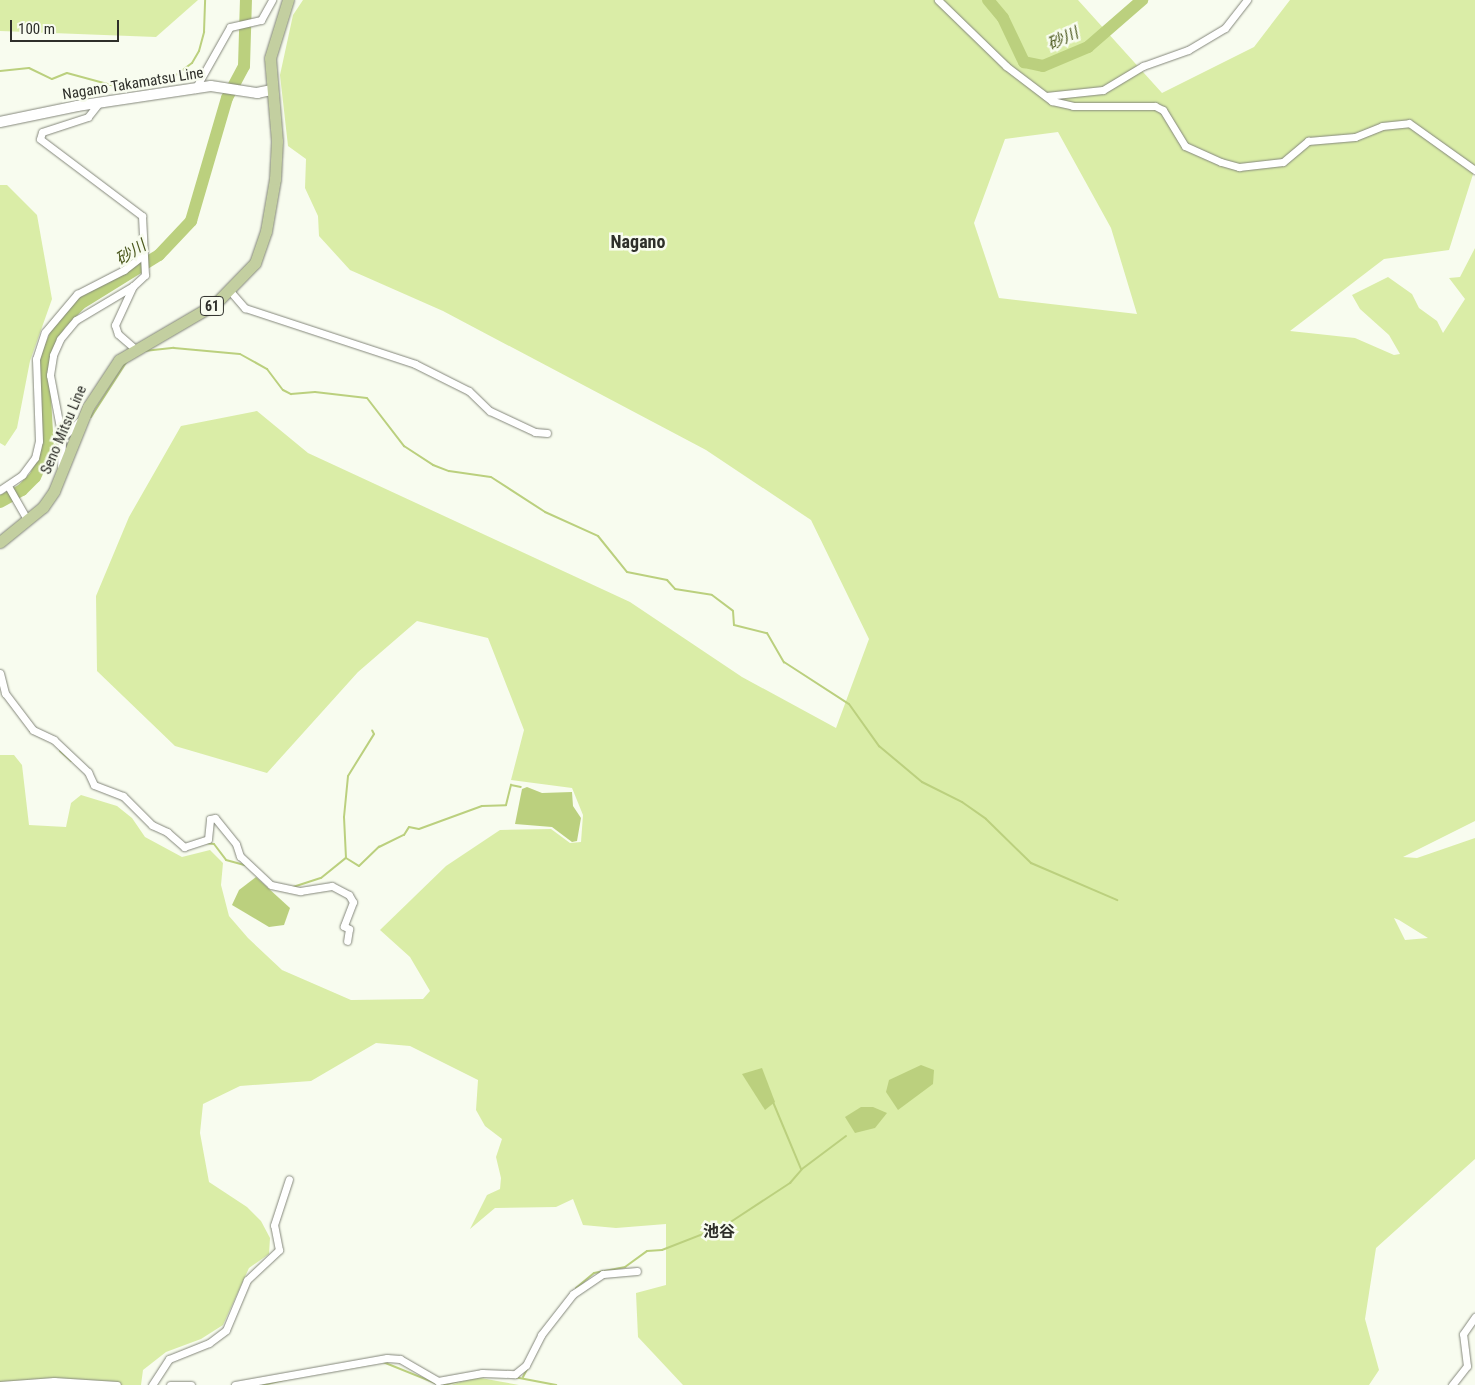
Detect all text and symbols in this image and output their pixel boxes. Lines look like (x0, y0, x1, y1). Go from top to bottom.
scale bar (12, 10, 121, 42)
text: 100 m (18, 20, 55, 38)
water label: 砂川 (1044, 24, 1082, 54)
street label: Nagano Takamatsu Line (61, 64, 205, 104)
district label: Nagano (611, 231, 665, 253)
water label: 砂川 (112, 236, 150, 270)
road number: 61 (200, 294, 224, 318)
street label: Seno Mitsu Line (37, 383, 91, 477)
district label: 池谷 (703, 1222, 735, 1242)

